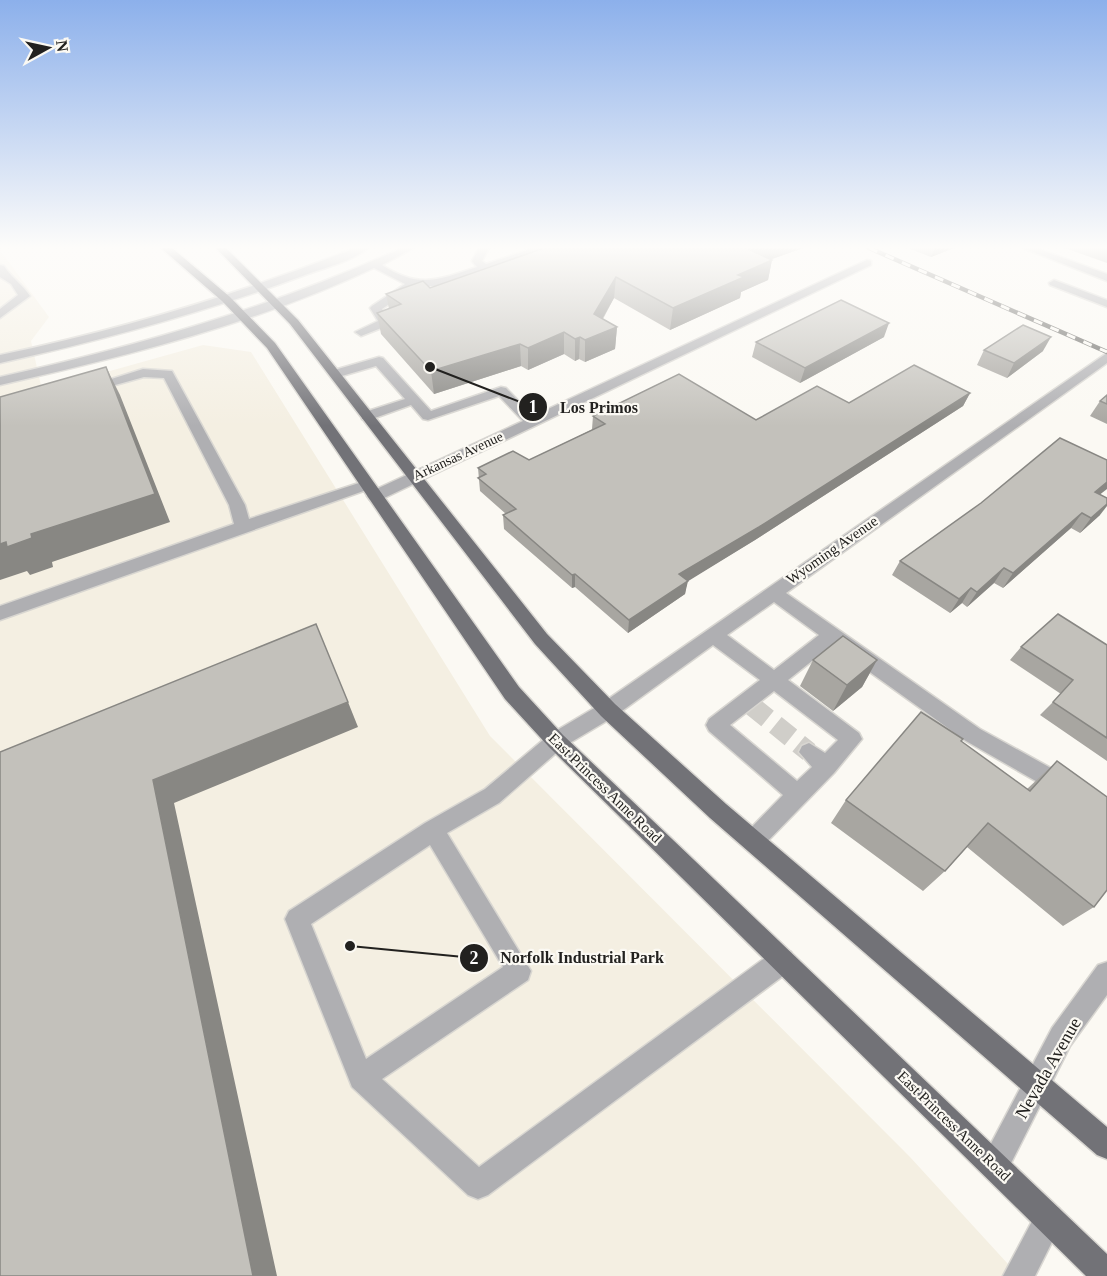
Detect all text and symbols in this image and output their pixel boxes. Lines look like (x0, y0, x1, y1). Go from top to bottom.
north arrow (18, 18, 78, 78)
text: N (53, 39, 72, 53)
callout: Los Primos (518, 390, 650, 424)
text: 1 (529, 397, 538, 417)
text: Los Primos (560, 399, 638, 416)
street label: Arkansas Avenue (411, 429, 505, 483)
street label: Wyoming Avenue (783, 512, 881, 587)
street label: East Princess Anne Road (545, 730, 665, 846)
callout: Norfolk Industrial Park (459, 941, 676, 975)
text: 2 (470, 948, 479, 968)
text: Norfolk Industrial Park (500, 949, 664, 966)
street label: Nevada Avenue (1011, 1014, 1085, 1122)
street label: East Princess Anne Road (894, 1068, 1014, 1184)

